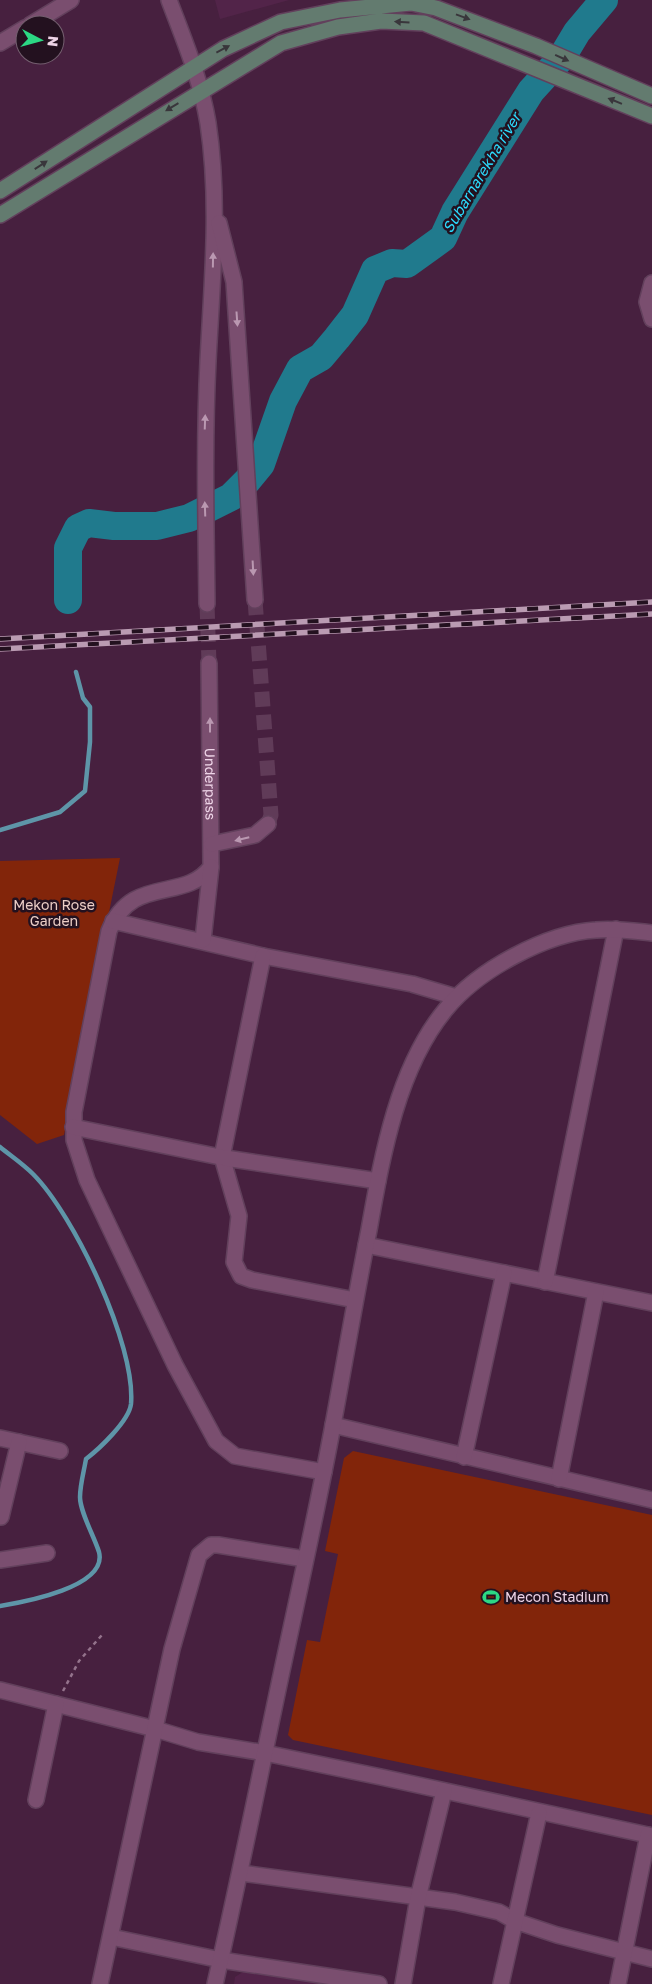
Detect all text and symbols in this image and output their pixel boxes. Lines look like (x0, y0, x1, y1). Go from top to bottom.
one-way arrow (455, 14, 470, 21)
north arrow (15, 15, 65, 65)
one-way arrow (394, 17, 410, 25)
text: N (44, 35, 62, 48)
one-way arrow (216, 45, 229, 54)
one-way arrow (555, 54, 569, 62)
one-way arrow (607, 97, 622, 105)
one-way arrow (166, 103, 179, 112)
water label: Subarnarekha river (438, 107, 525, 236)
one-way arrow (34, 160, 48, 169)
one-way arrow (210, 251, 218, 267)
one-way arrow (233, 311, 241, 327)
one-way arrow (202, 414, 210, 430)
one-way arrow (201, 501, 209, 517)
one-way arrow (250, 560, 258, 576)
one-way arrow (206, 717, 214, 733)
street label: Underpass (202, 748, 220, 820)
one-way arrow (235, 835, 250, 843)
park label: Mekon Rose Garden (13, 896, 95, 929)
sports icon: Mecon Stadium (481, 1587, 501, 1607)
place label: Mecon Stadium (505, 1588, 609, 1605)

